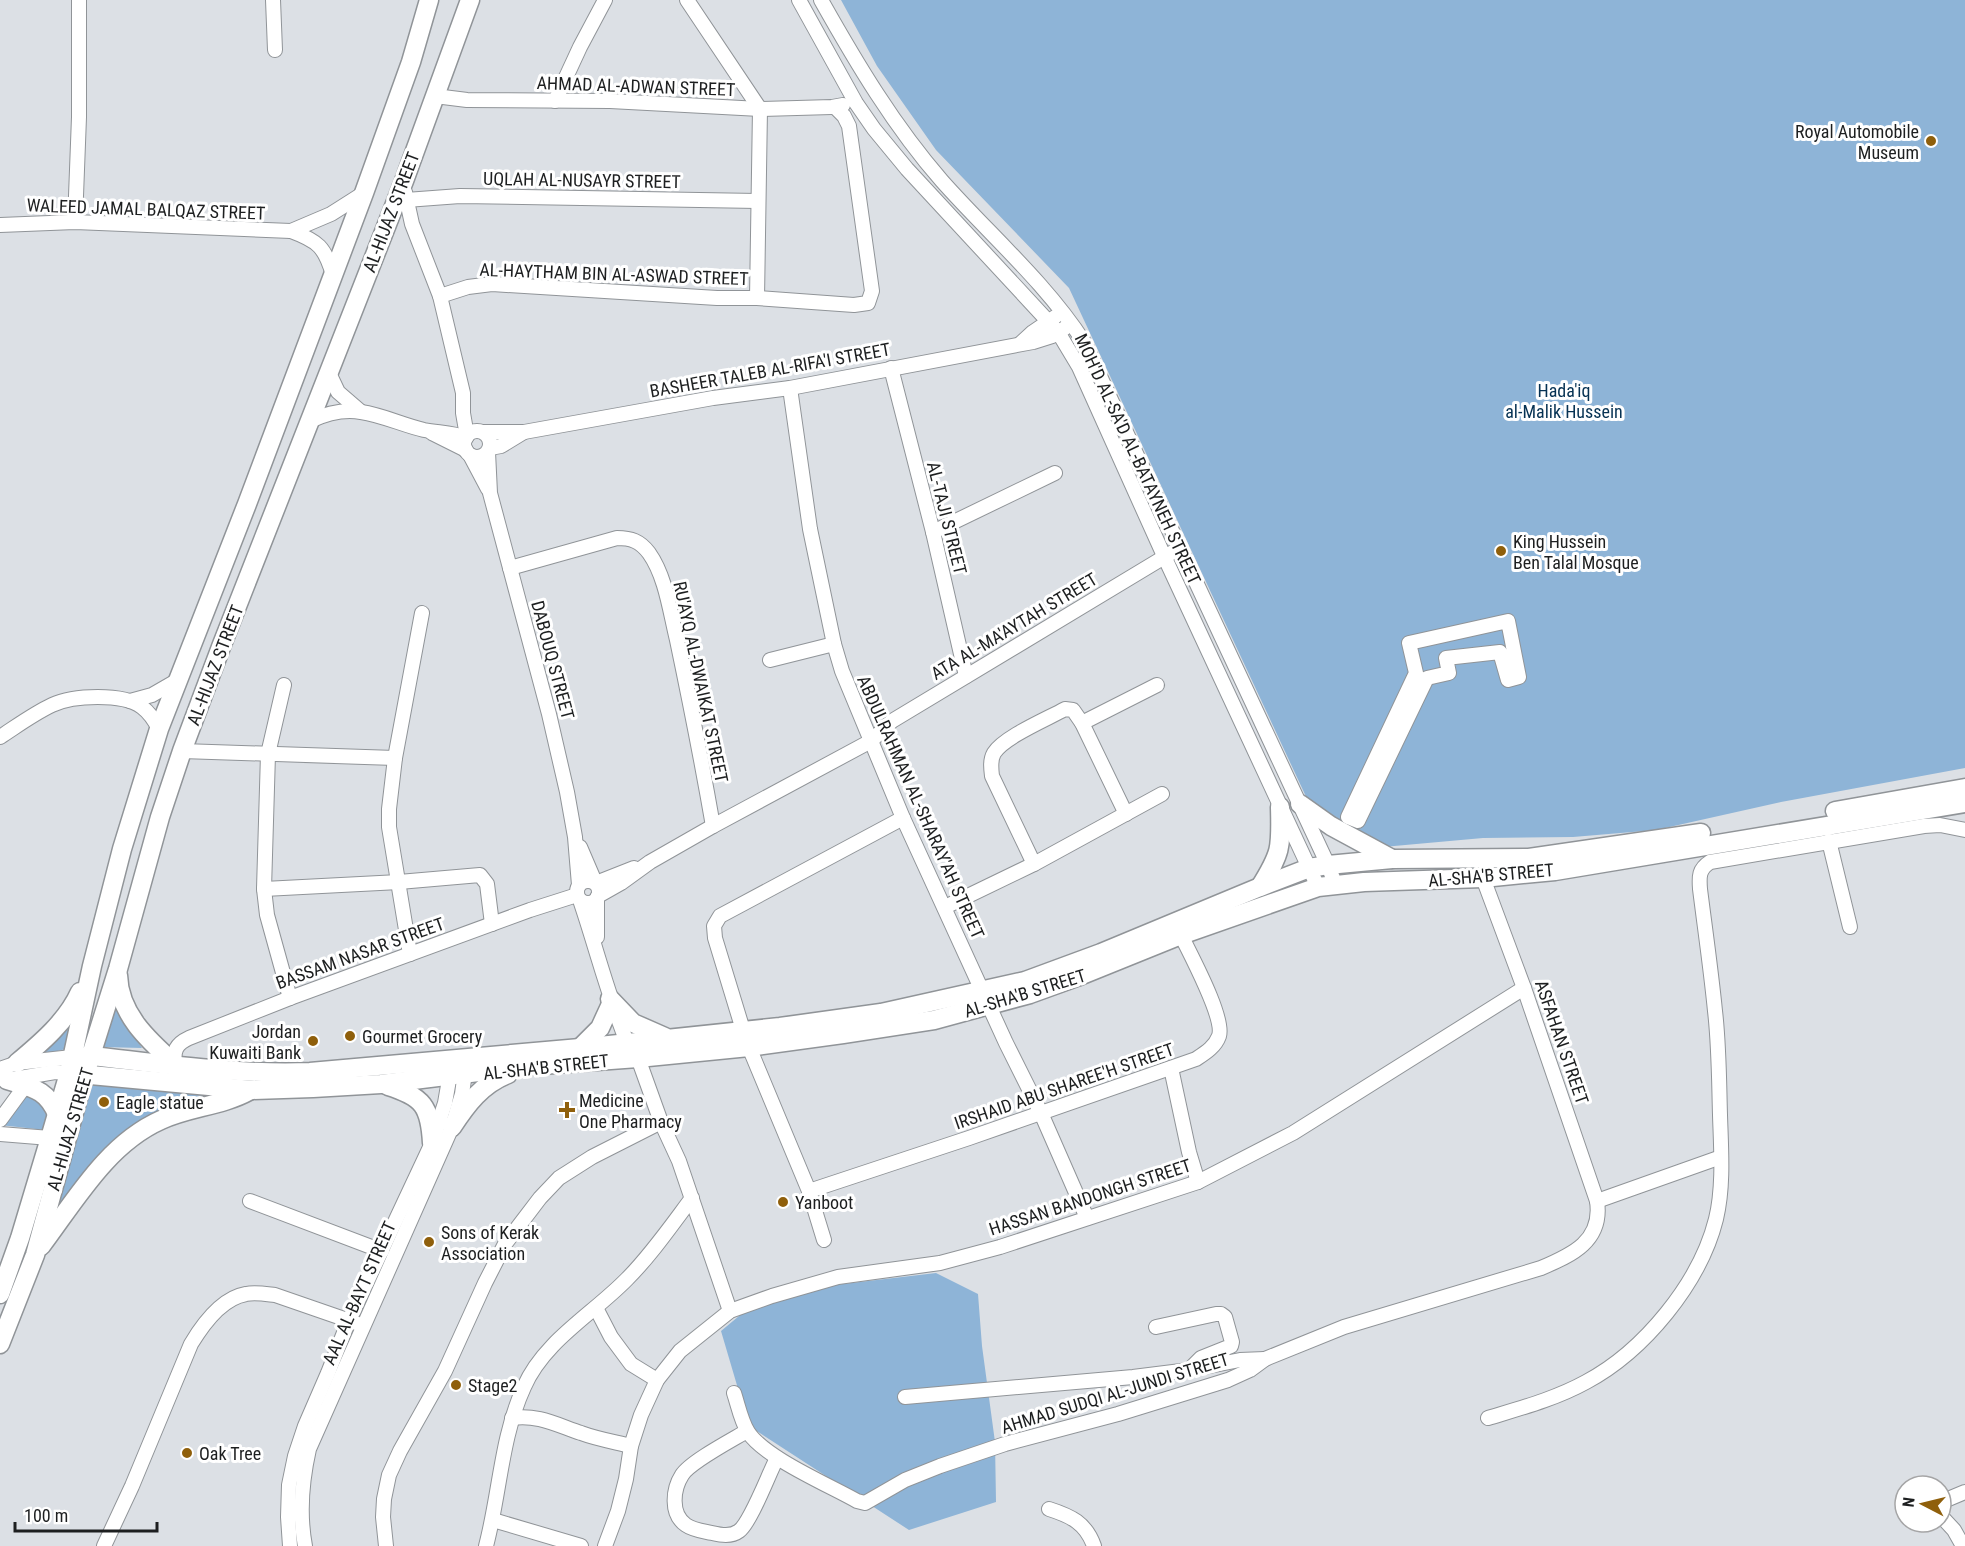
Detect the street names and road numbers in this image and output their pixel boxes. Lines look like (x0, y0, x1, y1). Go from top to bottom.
street label: AHMAD AL-ADWAN STREET (536, 72, 736, 100)
street label: AL-HIJAZ STREET (358, 149, 424, 275)
street label: UQLAH AL-NUSAYR STREET (483, 168, 681, 192)
street label: WALEED JAMAL BALQAZ STREET (26, 194, 266, 224)
street label: AL-HAYTHAM BIN AL-ASWAD STREET (479, 259, 749, 289)
street label: MOH'D AL-SA'D AL-BATAYNEH STREET (1071, 330, 1205, 588)
street label: BASHEER TALEB AL-RIFA'I STREET (648, 338, 892, 402)
street label: AL-TAJI STREET (923, 459, 971, 577)
street label: ATA AL-MA'AYTAH STREET (927, 568, 1101, 684)
street label: RU'AYQ AL-DWAIKAT STREET (669, 579, 733, 785)
street label: DABOUQ STREET (527, 598, 579, 722)
street label: AL-HIJAZ STREET (182, 602, 248, 728)
street label: ABDULRAHMAN AL-SHARAY'AH STREET (853, 672, 989, 942)
street label: AL-SHA'B STREET (1427, 859, 1555, 891)
street label: BASSAM NASAR STREET (273, 913, 447, 993)
street label: AL-SHA'B STREET (962, 965, 1088, 1021)
street label: ASFAHAN STREET (1531, 977, 1593, 1107)
street label: IRSHAID ABU SHAREE'H STREET (951, 1038, 1177, 1134)
street label: AL-SHA'B STREET (482, 1050, 610, 1084)
street label: AL-HIJAZ STREET (42, 1065, 98, 1193)
street label: HASSAN BANDONGH STREET (986, 1154, 1194, 1240)
street label: AAL AL-BAYT STREET (318, 1218, 400, 1368)
street label: AHMAD SUDQI AL-JUNDI STREET (999, 1348, 1231, 1438)

